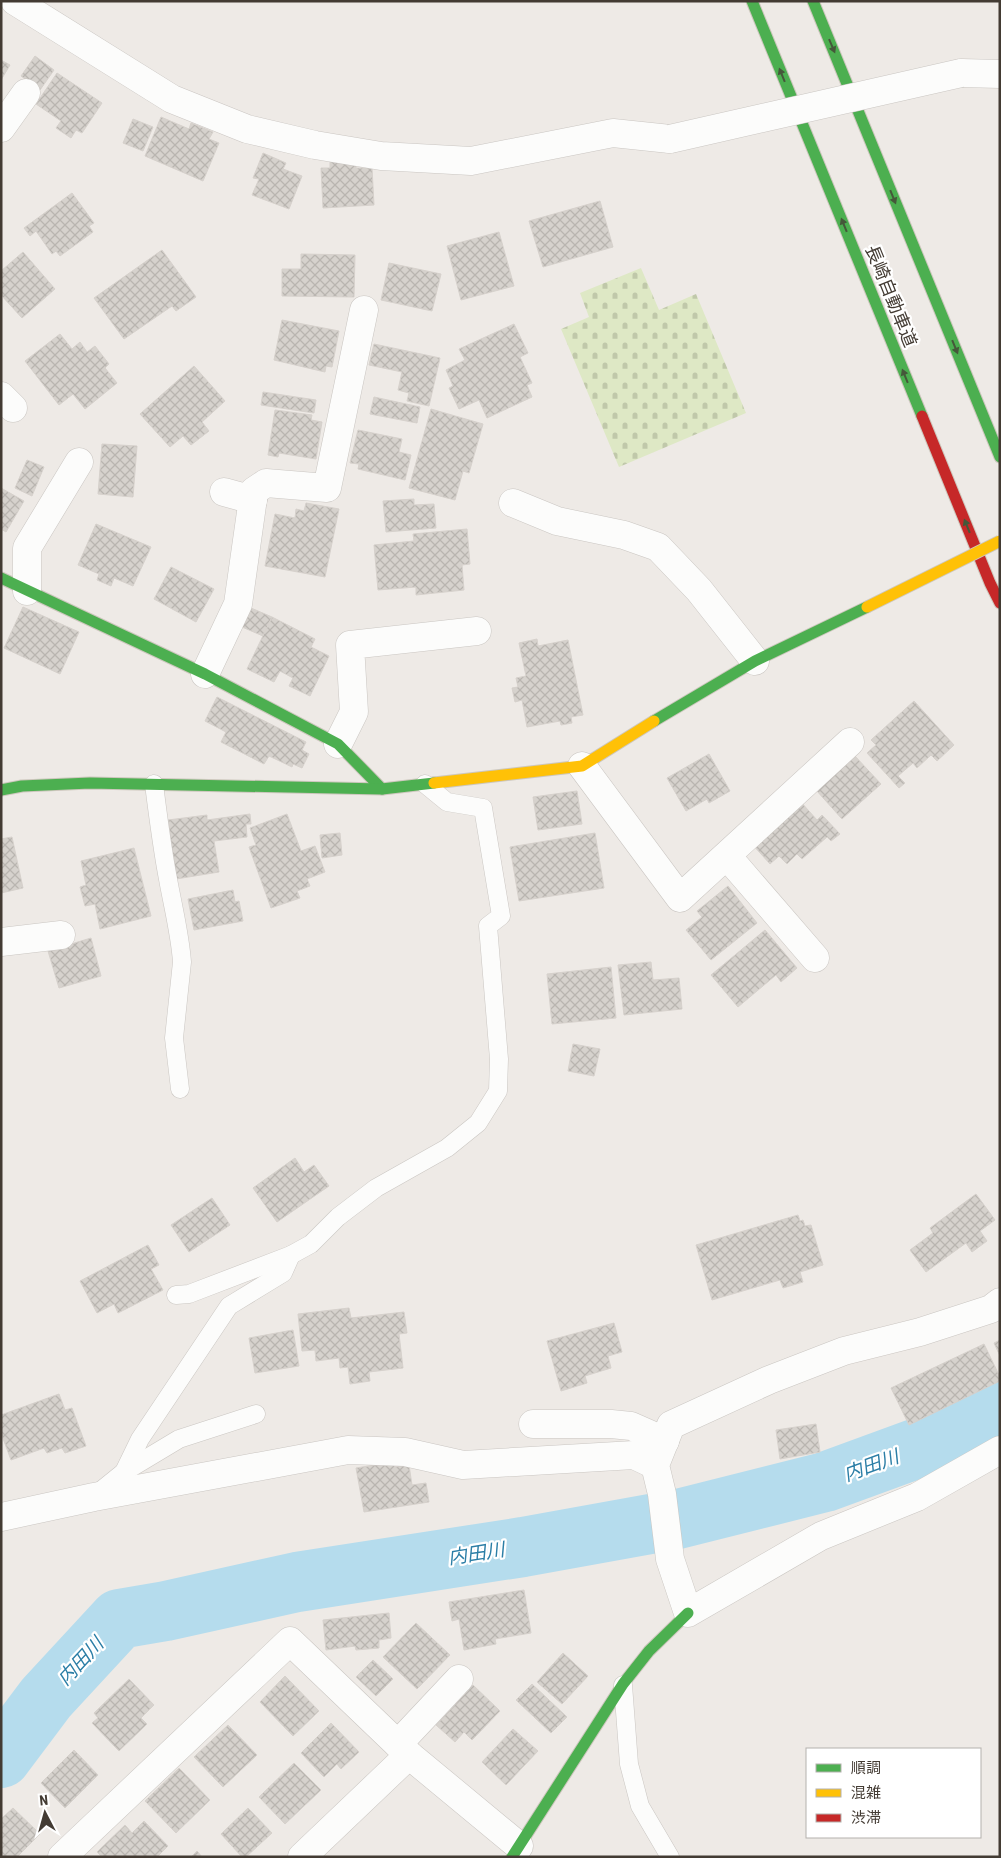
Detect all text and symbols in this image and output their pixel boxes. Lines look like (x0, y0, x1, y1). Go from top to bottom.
one-way arrow (828, 39, 836, 53)
one-way arrow (778, 68, 786, 82)
one-way arrow (890, 190, 898, 204)
one-way arrow (839, 218, 847, 233)
street label: 長崎自動車道 (861, 242, 921, 350)
one-way arrow (951, 340, 959, 354)
one-way arrow (901, 368, 909, 383)
one-way arrow (962, 519, 970, 533)
water label: 内田川 (840, 1444, 904, 1486)
water label: 内田川 (446, 1537, 508, 1569)
water label: 内田川 (53, 1631, 110, 1690)
legend (806, 1748, 981, 1838)
text: 順調 (851, 1759, 881, 1777)
text: 混雑 (851, 1784, 881, 1802)
north arrow (20, 1788, 70, 1838)
text: N (39, 1792, 49, 1808)
text: 渋滞 (851, 1809, 881, 1827)

